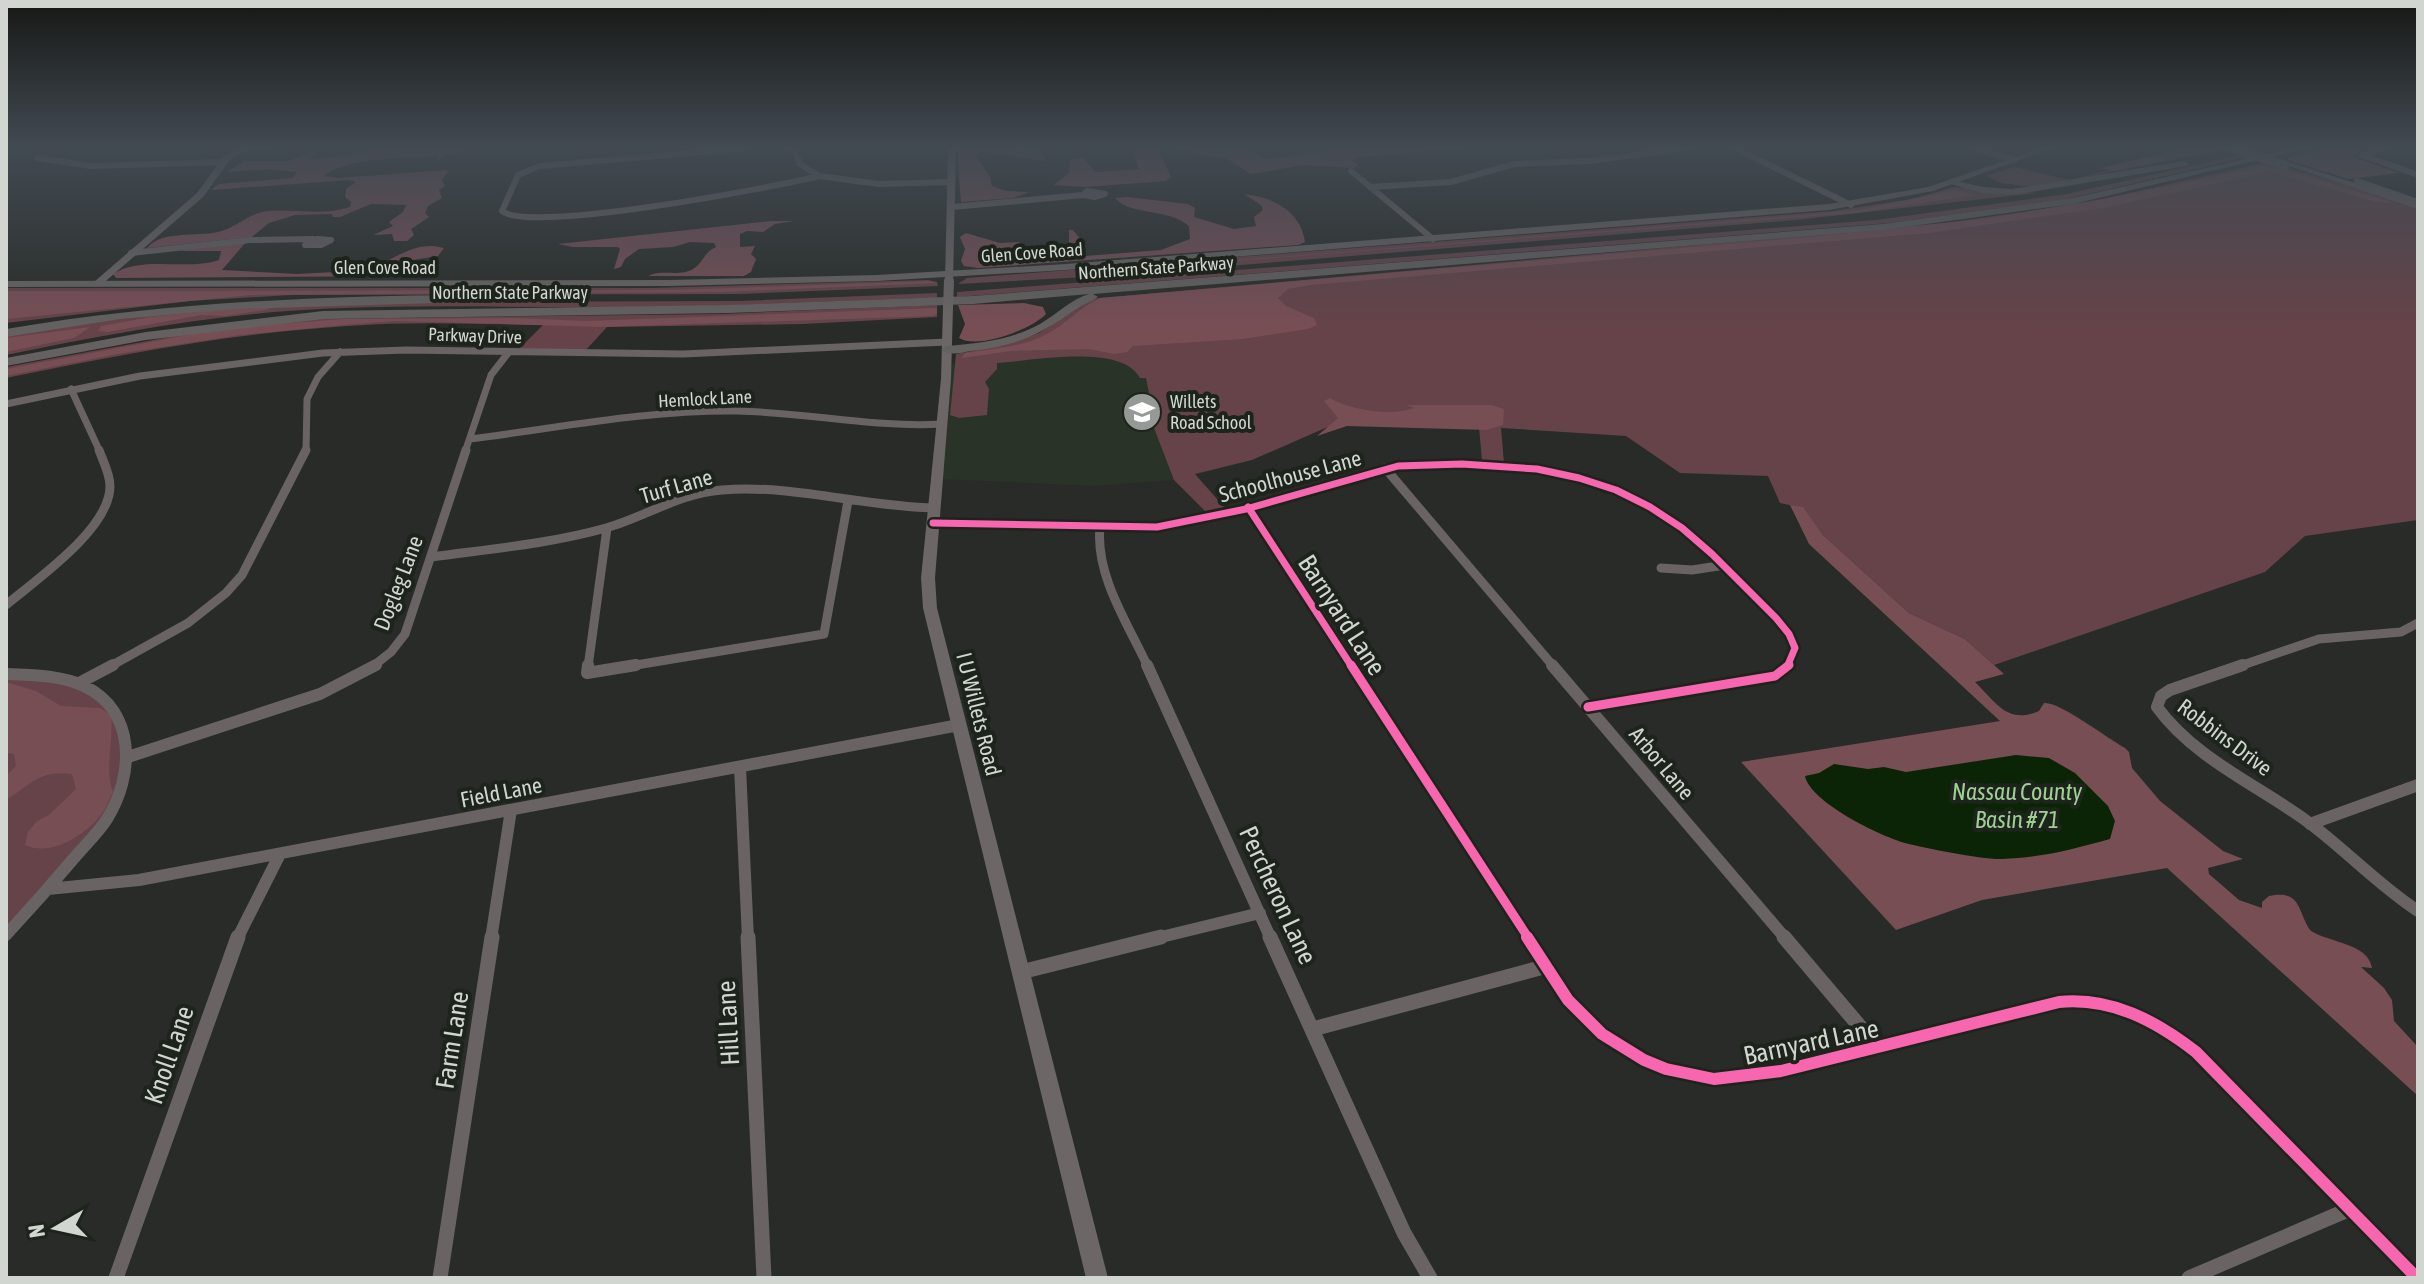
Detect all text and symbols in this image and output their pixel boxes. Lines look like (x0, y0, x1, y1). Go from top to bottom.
street label: Glen Cove Road (980, 238, 1084, 267)
street label: Northern State Parkway (1077, 252, 1234, 283)
street label: Glen Cove Road (334, 257, 436, 278)
street label: Northern State Parkway (432, 282, 588, 303)
street label: Parkway Drive (428, 323, 522, 348)
street label: Hemlock Lane (658, 386, 752, 411)
school or university icon: Willets Road School (1121, 391, 1163, 433)
place label: Willets Road School (1170, 391, 1252, 433)
street label: Schoolhouse Lane (1216, 444, 1364, 507)
street label: Turf Lane (637, 463, 715, 509)
street label: Dogleg Lane (368, 532, 428, 634)
street label: Barnyard Lane (1292, 549, 1392, 681)
street label: I U Willets Road (951, 650, 1007, 778)
street label: Robbins Drive (2173, 693, 2277, 781)
street label: Arbor Lane (1624, 721, 1700, 805)
street label: Field Lane (458, 771, 544, 813)
water label: Nassau County Basin #71 (1952, 778, 2082, 833)
street label: Percheron Lane (1233, 821, 1323, 969)
street label: Hill Lane (711, 980, 745, 1066)
street label: Farm Lane (429, 989, 475, 1091)
street label: Knoll Lane (138, 1002, 200, 1108)
street label: Barnyard Lane (1741, 1013, 1881, 1071)
north arrow (16, 1188, 96, 1268)
text: N (22, 1223, 50, 1240)

